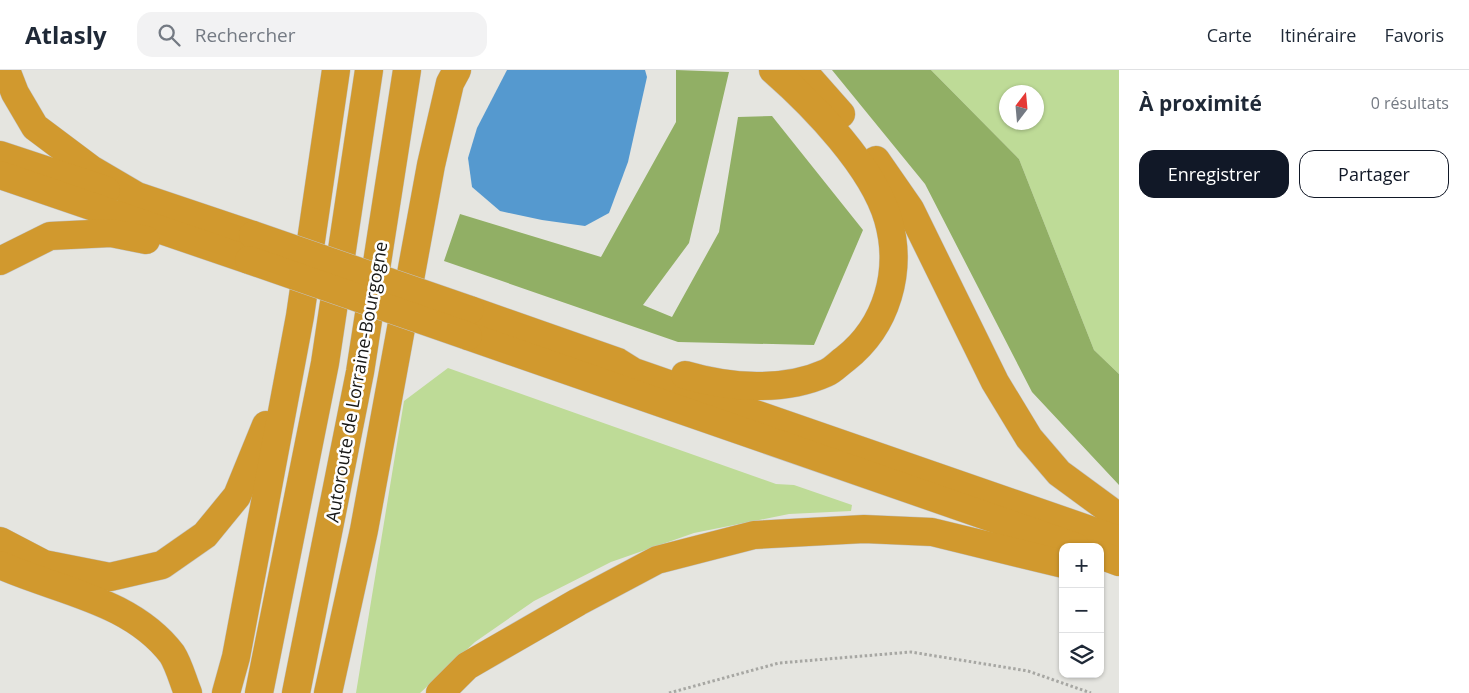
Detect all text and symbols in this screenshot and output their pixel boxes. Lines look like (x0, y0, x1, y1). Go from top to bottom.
search box (137, 12, 487, 57)
text: Atlasly (25, 18, 107, 51)
icon: search (155, 21, 183, 49)
text: Rechercher (195, 22, 295, 48)
text: Carte (1207, 23, 1252, 47)
text: Itinéraire (1280, 23, 1356, 47)
text: Favoris (1384, 23, 1444, 47)
north arrow (999, 85, 1044, 130)
text: À proximité (1139, 89, 1262, 117)
text: 0 résultats (1371, 92, 1449, 114)
button: Enregistrer (1139, 150, 1289, 198)
button: Partager (1299, 150, 1449, 198)
street label: Autoroute de Lorraine-Bourgogne (319, 240, 393, 524)
map controls (1059, 543, 1104, 678)
button: + (1059, 543, 1104, 588)
button: − (1059, 588, 1104, 633)
button: layers (1059, 633, 1104, 678)

